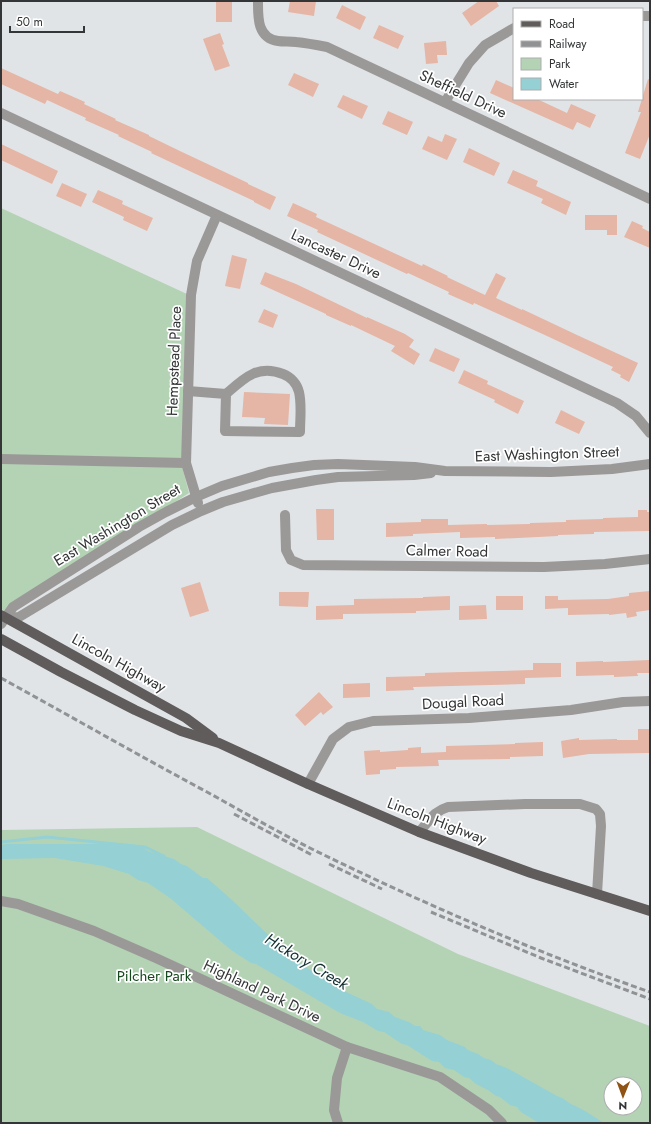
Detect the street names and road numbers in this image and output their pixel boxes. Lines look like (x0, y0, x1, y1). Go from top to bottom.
street label: Sheffield Drive (416, 64, 510, 124)
street label: Lancaster Drive (288, 224, 385, 284)
street label: Hempstead Place (161, 305, 187, 416)
street label: East Washington Street (474, 440, 620, 468)
street label: East Washington Street (49, 478, 185, 572)
street label: Calmer Road (406, 539, 488, 563)
street label: Lincoln Highway (68, 628, 170, 698)
street label: Dougal Road (421, 689, 505, 715)
street label: Lincoln Highway (384, 792, 490, 850)
street label: Highland Park Drive (200, 954, 325, 1028)

